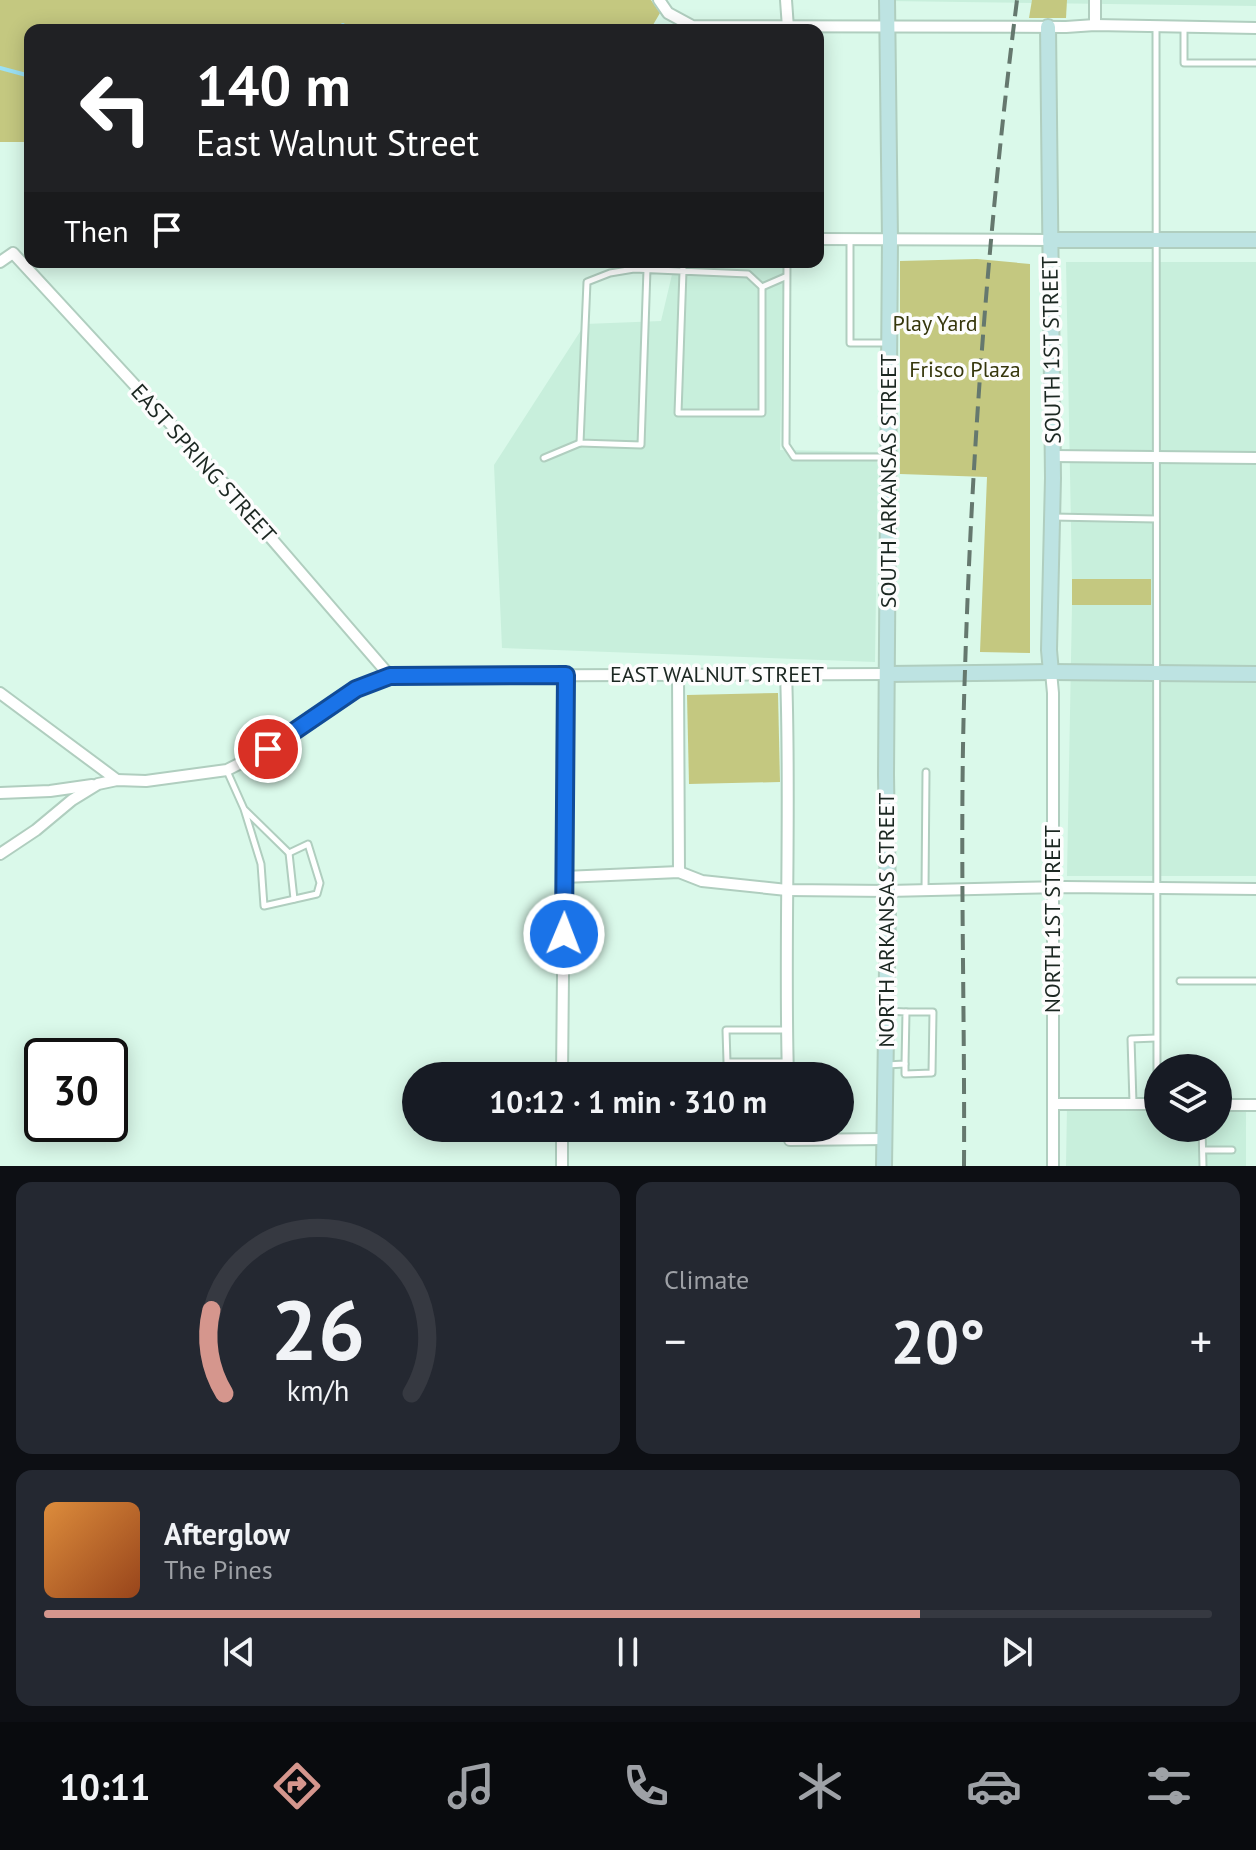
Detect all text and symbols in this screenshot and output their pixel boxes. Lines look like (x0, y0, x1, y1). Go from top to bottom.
text: 140 m (196, 49, 351, 121)
icon: left (64, 56, 168, 160)
text: East Walnut Street (196, 119, 479, 166)
icon: arrive (145, 208, 189, 252)
text: Then (64, 211, 129, 250)
street label: SOUTH 1ST STREET (1035, 256, 1067, 444)
park label: Play Yard (892, 309, 978, 337)
street label: SOUTH ARKANSAS STREET (874, 354, 902, 608)
park label: Frisco Plaza (909, 355, 1021, 383)
street label: EAST SPRING STREET (125, 378, 283, 548)
street label: EAST WALNUT STREET (610, 660, 824, 688)
pin (234, 715, 302, 783)
icon: arrive (246, 727, 290, 771)
street label: NORTH ARKANSAS STREET (872, 792, 900, 1048)
street label: NORTH 1ST STREET (1038, 825, 1066, 1013)
position arrow (522, 892, 606, 976)
speed limit sign: 30 (24, 1038, 128, 1142)
map controls (1144, 1054, 1232, 1142)
button: layers (1144, 1054, 1232, 1142)
text: 10:12 · 1 min · 310 m (489, 1082, 767, 1121)
text: Climate (664, 1263, 749, 1296)
text: 26 (271, 1275, 365, 1383)
text: 20° (891, 1302, 985, 1380)
text: − (664, 1312, 686, 1369)
text: + (1190, 1312, 1212, 1369)
text: km/h (287, 1372, 349, 1409)
text: Afterglow (164, 1514, 290, 1553)
text: The Pines (164, 1553, 273, 1586)
icon: previous (217, 1630, 261, 1674)
icon: pause (606, 1630, 650, 1674)
icon: next (995, 1630, 1039, 1674)
icon: directions (269, 1758, 325, 1814)
icon: music (443, 1758, 499, 1814)
icon: phone (618, 1758, 674, 1814)
icon: climate (792, 1758, 848, 1814)
icon: car (966, 1758, 1022, 1814)
icon: filters (1141, 1758, 1197, 1814)
text: 10:11 (59, 1763, 151, 1810)

